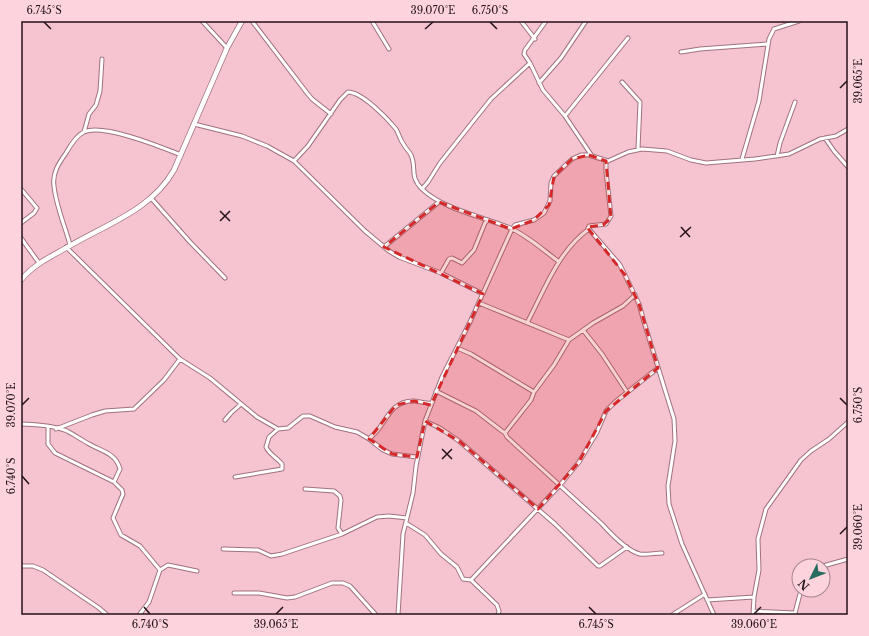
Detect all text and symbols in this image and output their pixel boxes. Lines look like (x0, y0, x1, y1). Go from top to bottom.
text: 6.745°S (26, 4, 62, 17)
text: 39.070°E (411, 4, 455, 17)
text: 6.750°S (472, 4, 508, 17)
text: 39.065°E (852, 59, 865, 103)
text: 39.070°E (5, 383, 18, 427)
text: 6.750°S (852, 387, 865, 423)
text: 6.740°S (5, 458, 18, 494)
text: 39.060°E (852, 504, 865, 550)
north arrow (791, 558, 831, 598)
text: N (795, 576, 812, 593)
text: 6.740°S (132, 618, 168, 631)
text: 39.065°E (254, 618, 298, 631)
text: 6.745°S (578, 618, 614, 631)
text: 39.060°E (731, 618, 777, 631)

